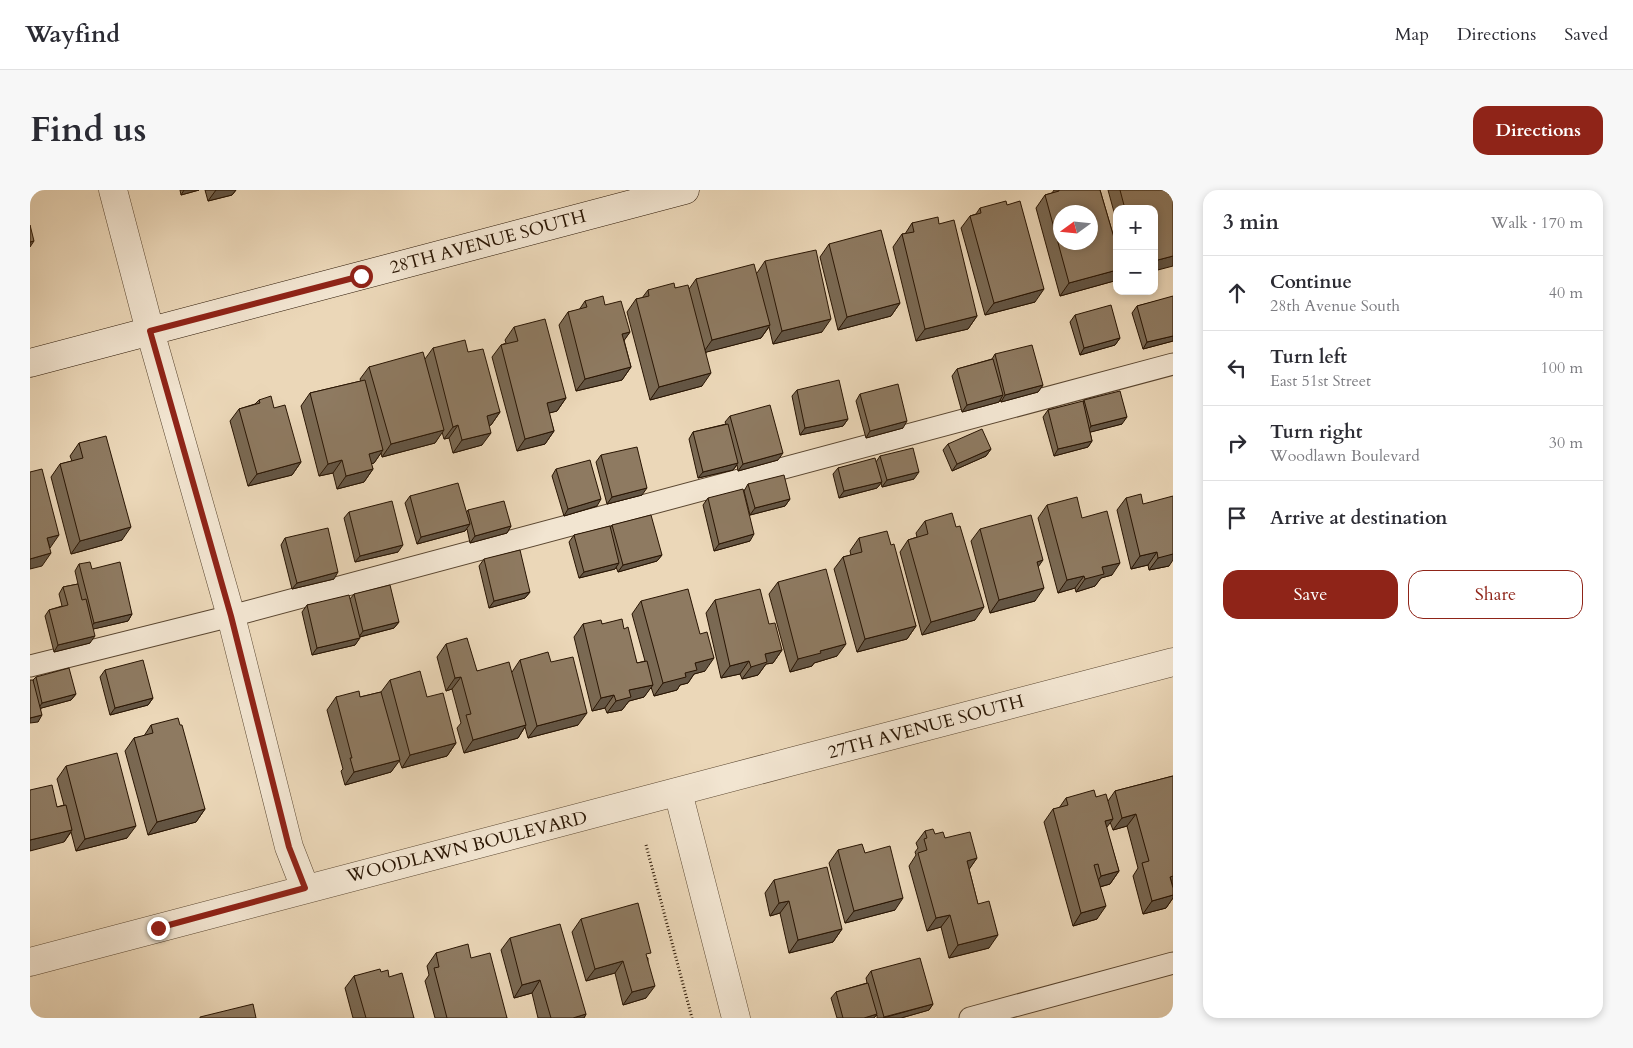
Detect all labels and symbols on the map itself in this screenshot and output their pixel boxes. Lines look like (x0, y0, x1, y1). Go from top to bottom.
street label: 28TH AVENUE SOUTH (387, 204, 589, 280)
north arrow (1053, 205, 1098, 250)
route start (350, 265, 373, 288)
street label: 27TH AVENUE SOUTH (825, 689, 1027, 765)
street label: WOODLAWN BOULEVARD (343, 805, 590, 889)
route end (147, 917, 170, 940)

